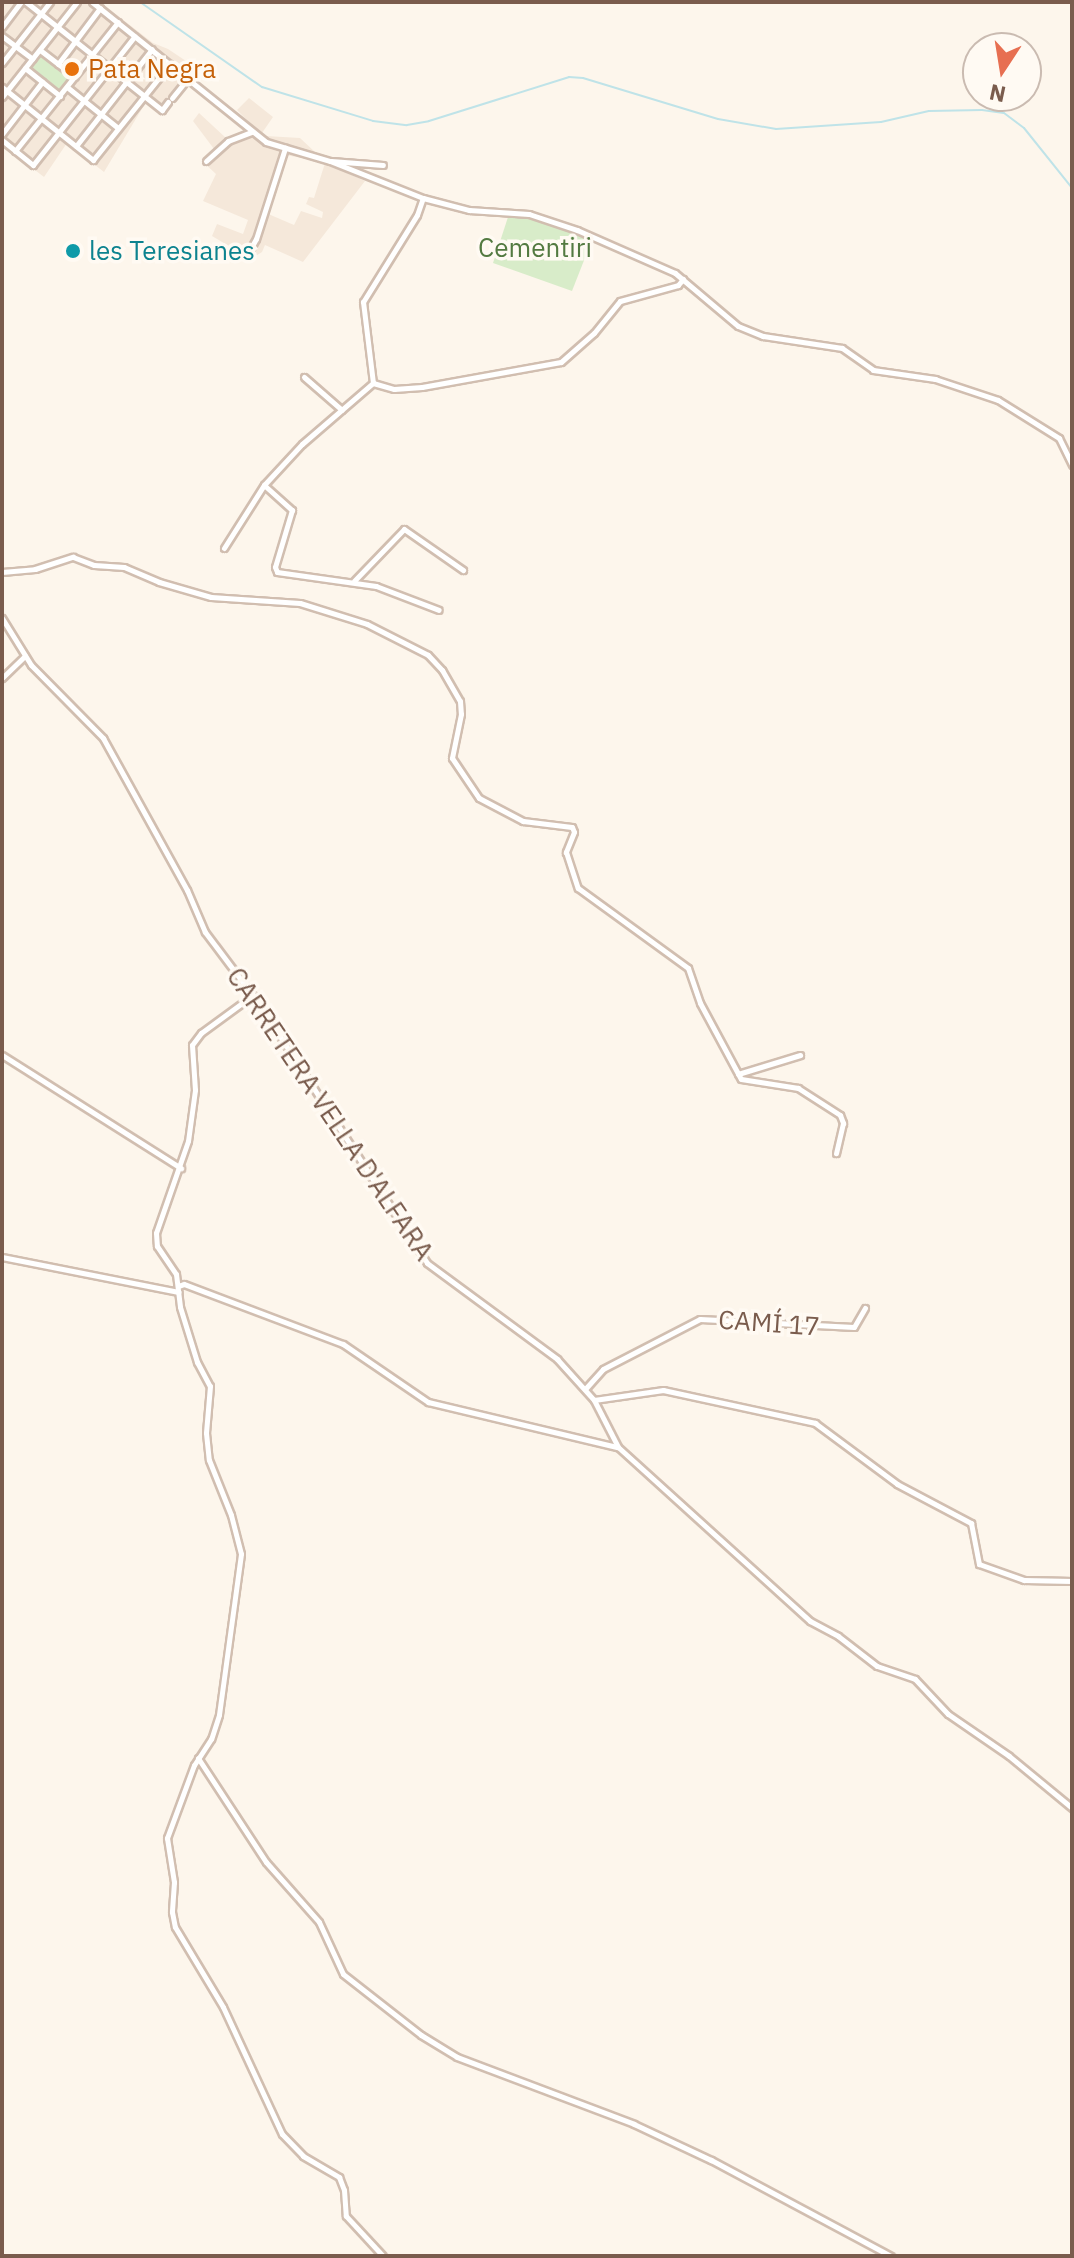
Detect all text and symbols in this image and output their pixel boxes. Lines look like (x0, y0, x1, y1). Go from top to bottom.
north arrow (962, 32, 1042, 112)
place label: Pata Negra (88, 53, 216, 85)
marker: Pata Negra (63, 60, 81, 78)
text: N (987, 78, 1008, 110)
park label: Cementiri (478, 232, 592, 264)
place label: les Teresianes (89, 235, 255, 267)
marker: les Teresianes (64, 242, 82, 260)
street label: CARRETERA VELLA D'ALFARA (220, 962, 440, 1266)
street label: CAMÍ 17 (717, 1304, 821, 1342)

